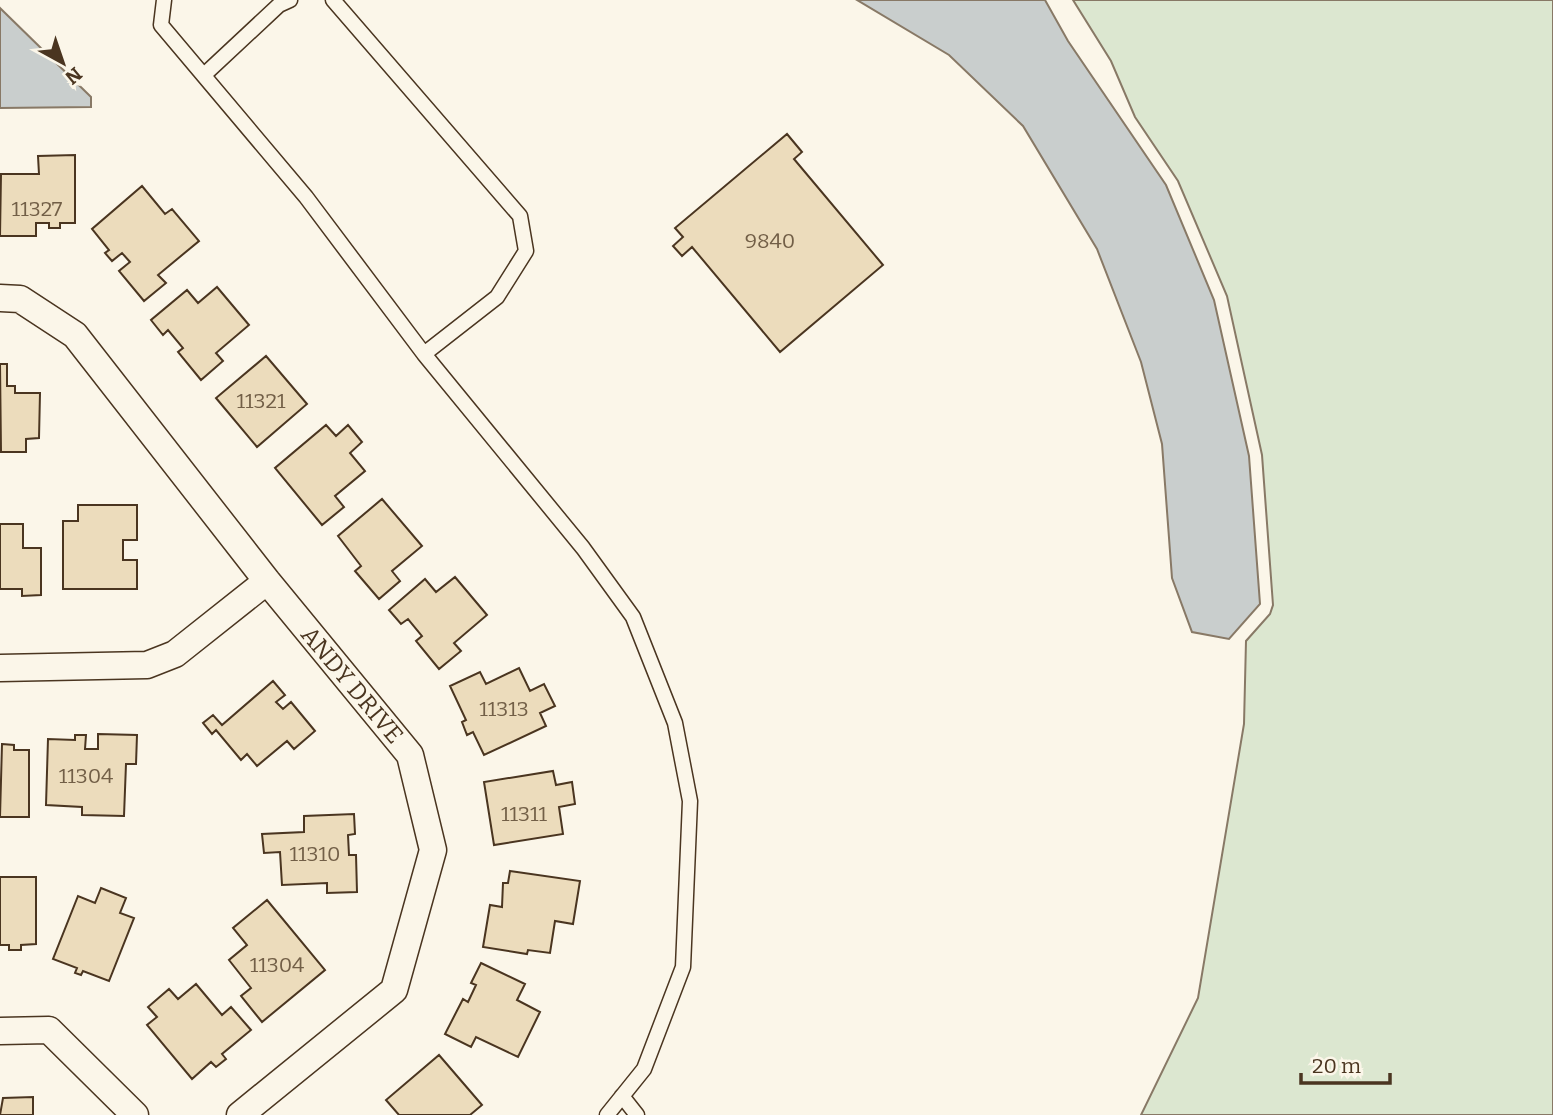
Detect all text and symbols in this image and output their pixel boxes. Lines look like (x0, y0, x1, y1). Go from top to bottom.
north arrow (28, 28, 98, 98)
text: N (60, 62, 87, 89)
house number: 11327 (12, 196, 63, 222)
house number: 9840 (745, 228, 795, 254)
house number: 11321 (237, 388, 286, 414)
street label: ANDY DRIVE (295, 621, 409, 749)
house number: 11313 (479, 696, 529, 722)
house number: 11304 (59, 763, 113, 789)
house number: 11311 (501, 801, 548, 827)
house number: 11310 (289, 841, 341, 867)
house number: 11304 (250, 952, 304, 978)
scale bar (1301, 1042, 1390, 1086)
text: 20 m (1312, 1053, 1361, 1079)

